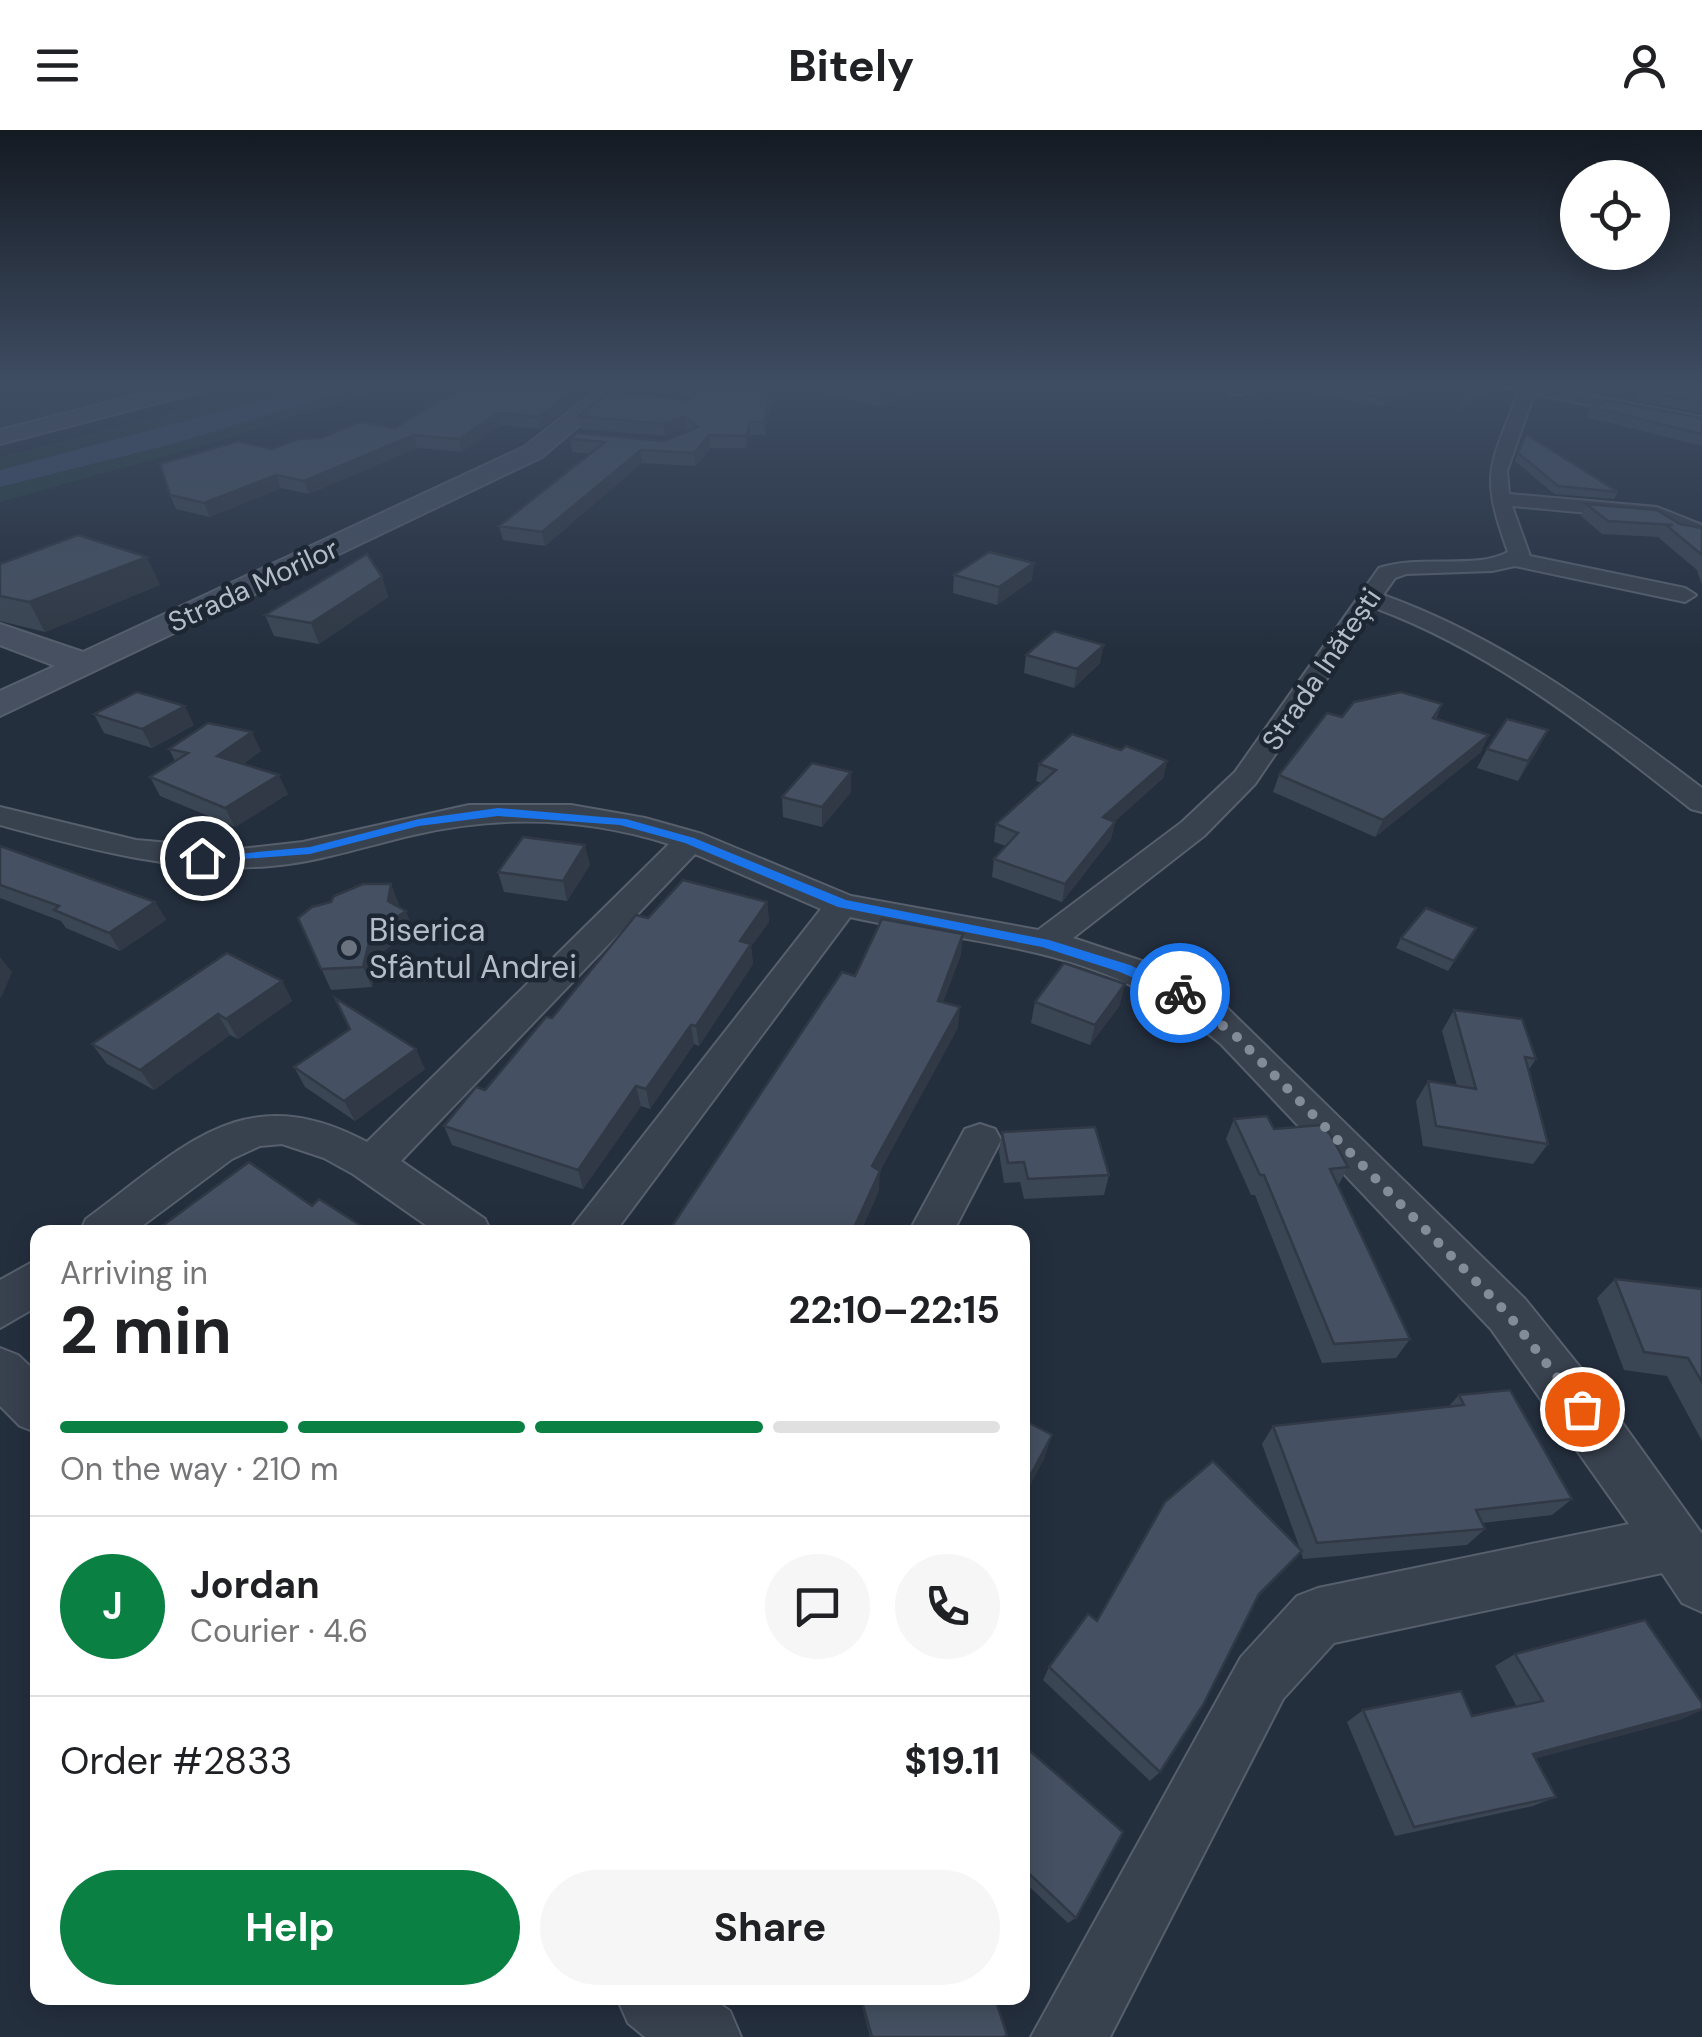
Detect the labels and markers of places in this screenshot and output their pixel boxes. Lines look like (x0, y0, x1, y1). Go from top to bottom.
pin (160, 816, 245, 901)
place label: Biserica Sfântul Andrei (369, 909, 577, 988)
marker: Biserica Sfântul Andrei (338, 937, 360, 959)
pin (1540, 1367, 1625, 1452)

